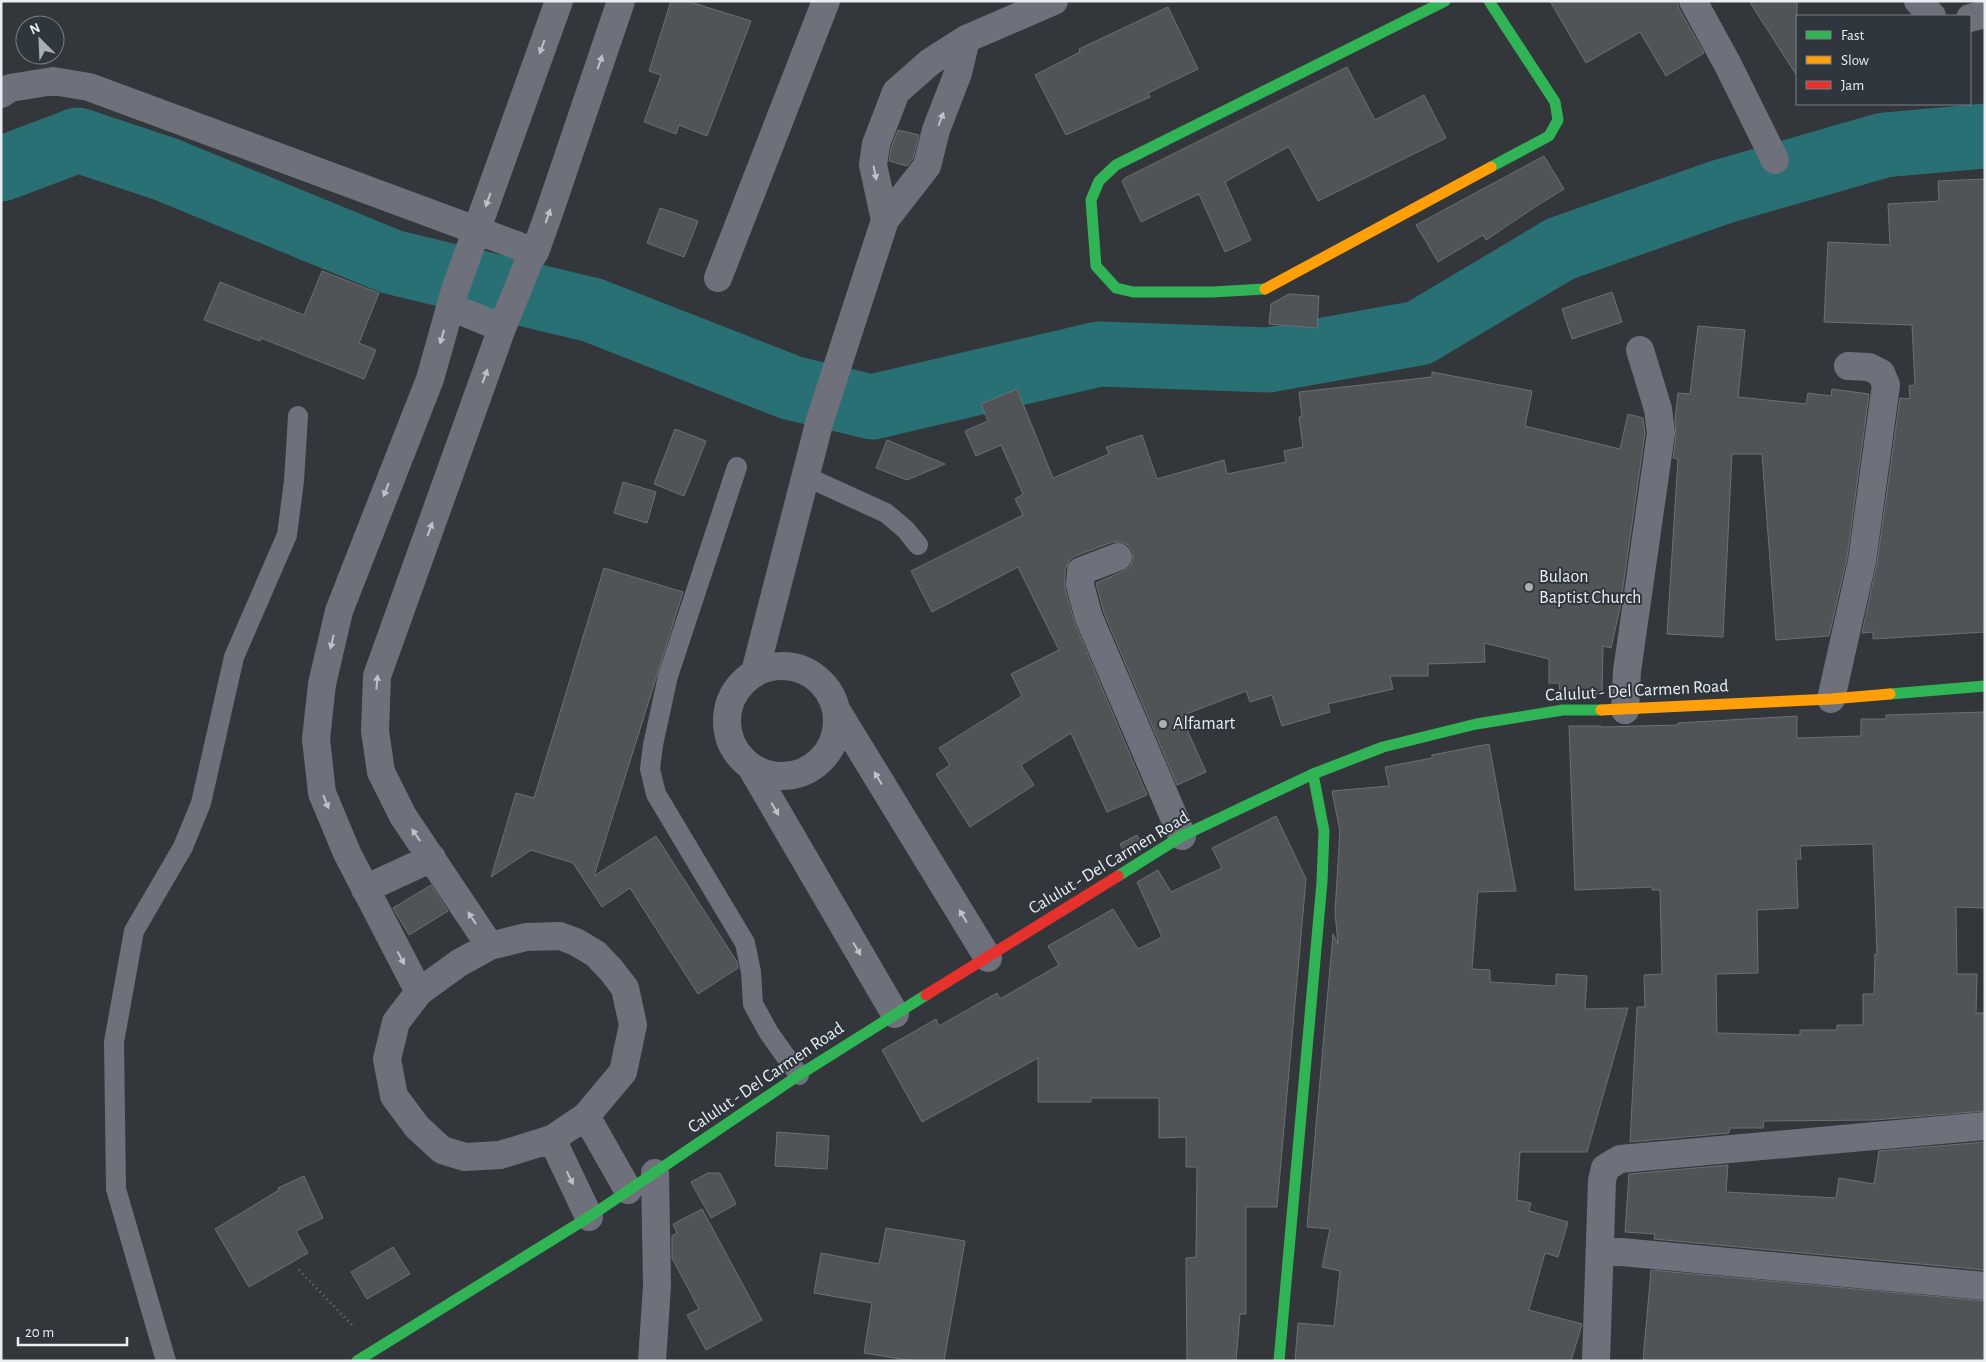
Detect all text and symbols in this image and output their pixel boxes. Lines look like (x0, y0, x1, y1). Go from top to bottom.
north arrow (15, 15, 65, 65)
legend (1796, 15, 1971, 105)
text: N (28, 21, 42, 37)
text: Fast (1841, 28, 1865, 43)
one-way arrow (538, 40, 546, 55)
text: Slow (1841, 53, 1869, 68)
one-way arrow (597, 55, 604, 70)
text: Jam (1841, 78, 1864, 93)
one-way arrow (937, 112, 945, 126)
one-way arrow (871, 166, 879, 182)
one-way arrow (484, 193, 491, 208)
one-way arrow (544, 208, 552, 223)
one-way arrow (437, 330, 445, 345)
one-way arrow (481, 368, 489, 383)
one-way arrow (382, 483, 390, 498)
one-way arrow (427, 521, 434, 536)
place label: Bulaon Baptist Church (1539, 568, 1641, 607)
marker: Bulaon Baptist Church (1523, 581, 1535, 593)
one-way arrow (328, 635, 336, 650)
one-way arrow (373, 674, 381, 690)
street label: Calulut - Del Carmen Road (1545, 677, 1729, 705)
place label: Alfamart (1173, 715, 1236, 733)
marker: Alfamart (1157, 718, 1169, 730)
one-way arrow (873, 771, 882, 784)
one-way arrow (322, 795, 330, 809)
one-way arrow (771, 802, 780, 815)
street label: Calulut - Del Carmen Road (1026, 808, 1192, 918)
one-way arrow (411, 828, 421, 841)
one-way arrow (958, 910, 967, 923)
one-way arrow (467, 911, 476, 925)
one-way arrow (853, 943, 862, 956)
one-way arrow (397, 950, 405, 965)
street label: Calulut - Del Carmen Road (685, 1019, 847, 1137)
one-way arrow (567, 1171, 575, 1185)
scale bar (18, 1314, 126, 1346)
text: 20 m (25, 1325, 54, 1340)

